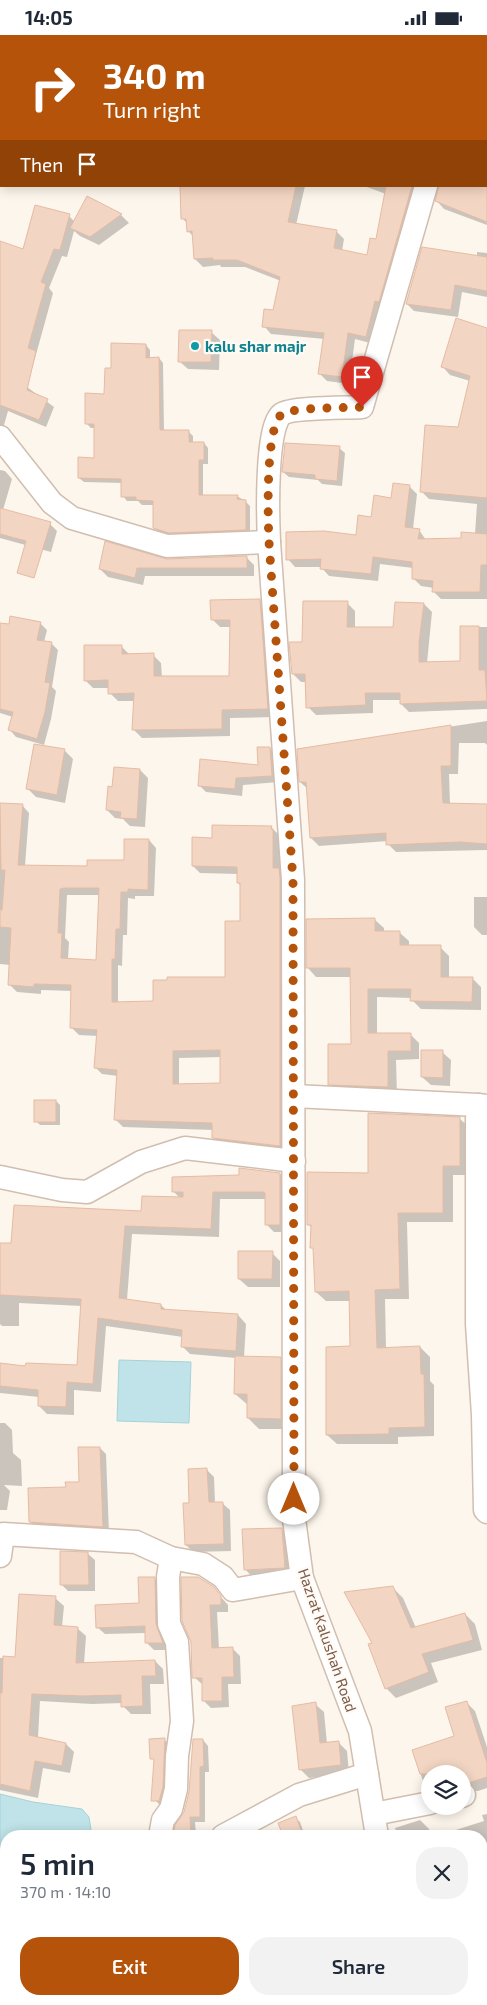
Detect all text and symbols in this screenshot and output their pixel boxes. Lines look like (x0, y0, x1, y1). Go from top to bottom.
text: 14:05 (25, 6, 73, 29)
text: 340 m (103, 54, 206, 96)
icon: right (20, 55, 85, 120)
text: Turn right (103, 96, 201, 122)
icon: arrive (73, 150, 101, 178)
text: Then (20, 153, 63, 176)
place label: kalu shar majr (205, 337, 307, 355)
marker: kalu shar majr (189, 340, 201, 352)
pin (341, 356, 383, 407)
icon: arrive (348, 363, 376, 391)
position arrow (267, 1472, 319, 1524)
street label: Hazrat Kalushah Road (295, 1566, 361, 1714)
map controls (421, 1765, 471, 1815)
button: layers (421, 1765, 471, 1815)
text: 5 min (20, 1845, 95, 1881)
button: close (416, 1847, 468, 1899)
text: 370 m · 14:10 (20, 1882, 111, 1901)
button: Exit (20, 1937, 239, 1995)
button: Share (249, 1937, 468, 1995)

